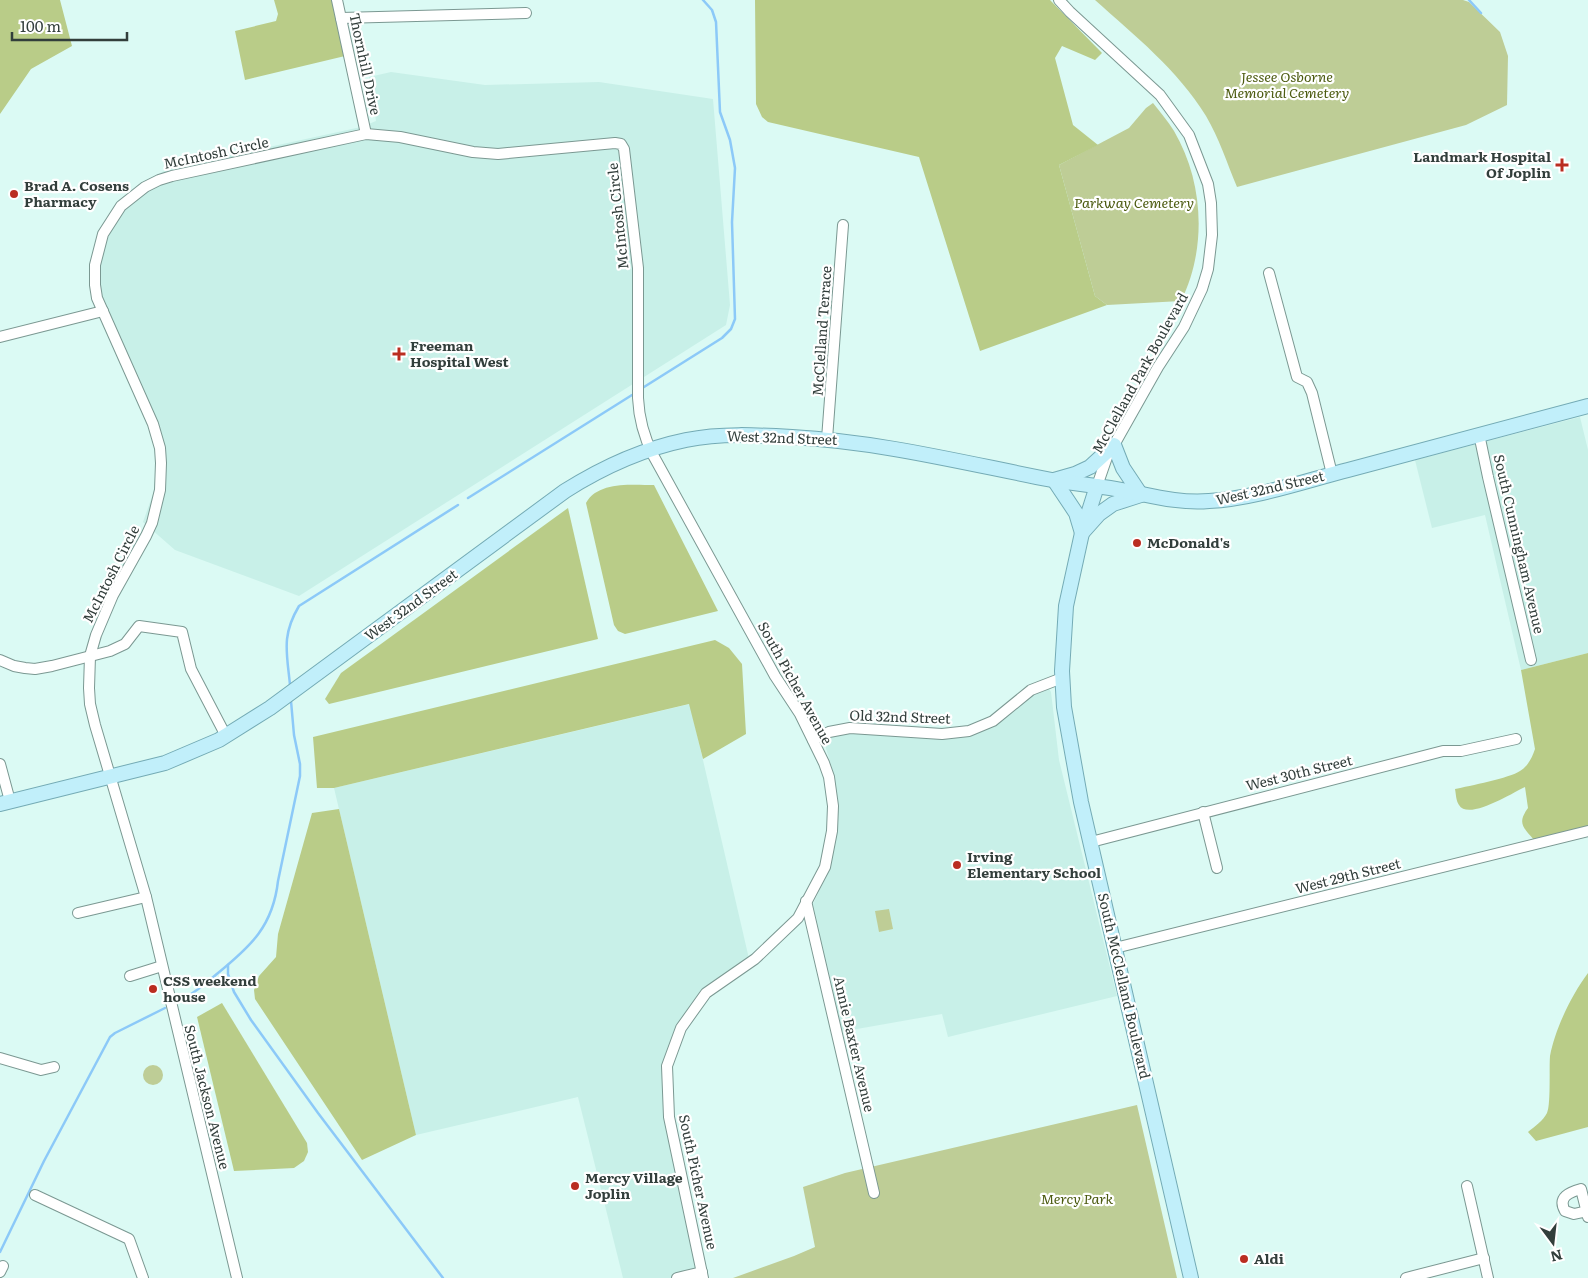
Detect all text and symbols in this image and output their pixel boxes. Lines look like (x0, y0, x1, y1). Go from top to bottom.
scale bar (12, 10, 128, 42)
street label: Thornhill Drive (345, 11, 387, 117)
text: 100 m (20, 14, 61, 37)
park label: Jessee Osborne Memorial Cemetery (1225, 66, 1349, 102)
street label: McIntosh Circle (161, 131, 270, 173)
place label: Landmark Hospital Of Joplin (1413, 146, 1551, 182)
marker: Landmark Hospital Of Joplin (1555, 158, 1569, 172)
street label: McIntosh Circle (601, 162, 633, 270)
place label: Brad A. Cosens Pharmacy (24, 175, 129, 211)
marker: Brad A. Cosens Pharmacy (8, 188, 20, 200)
park label: Parkway Cemetery (1074, 192, 1194, 212)
street label: McClelland Terrace (806, 265, 836, 397)
street label: McClelland Park Boulevard (1086, 288, 1192, 457)
place label: Freeman Hospital West (410, 335, 509, 371)
marker: Freeman Hospital West (392, 347, 406, 361)
street label: West 32nd Street (726, 425, 838, 449)
street label: South Cunningham Avenue (1490, 452, 1550, 635)
street label: West 32nd Street (1214, 465, 1326, 509)
street label: McIntosh Circle (77, 521, 143, 626)
place label: McDonald's (1147, 532, 1230, 552)
marker: McDonald's (1131, 537, 1143, 549)
street label: West 32nd Street (360, 563, 461, 645)
street label: South Picher Avenue (754, 618, 838, 748)
street label: Old 32nd Street (849, 704, 951, 728)
street label: West 30th Street (1243, 749, 1354, 795)
place label: Irving Elementary School (967, 846, 1101, 882)
street label: West 29th Street (1293, 852, 1403, 898)
marker: Irving Elementary School (951, 859, 963, 871)
street label: South McClelland Boulevard (1094, 891, 1156, 1081)
place label: CSS weekend house (163, 970, 257, 1006)
street label: Annie Baxter Avenue (830, 974, 880, 1114)
marker: CSS weekend house (147, 983, 159, 995)
street label: South Jackson Avenue (180, 1022, 236, 1171)
street label: South Picher Avenue (675, 1112, 723, 1251)
place label: Mercy Village Joplin (585, 1167, 683, 1203)
marker: Mercy Village Joplin (569, 1180, 581, 1192)
park label: Mercy Park (1041, 1188, 1113, 1208)
north arrow (1528, 1218, 1578, 1268)
text: N (1548, 1245, 1565, 1268)
place label: Aldi (1254, 1248, 1284, 1268)
marker: Aldi (1238, 1253, 1250, 1265)

